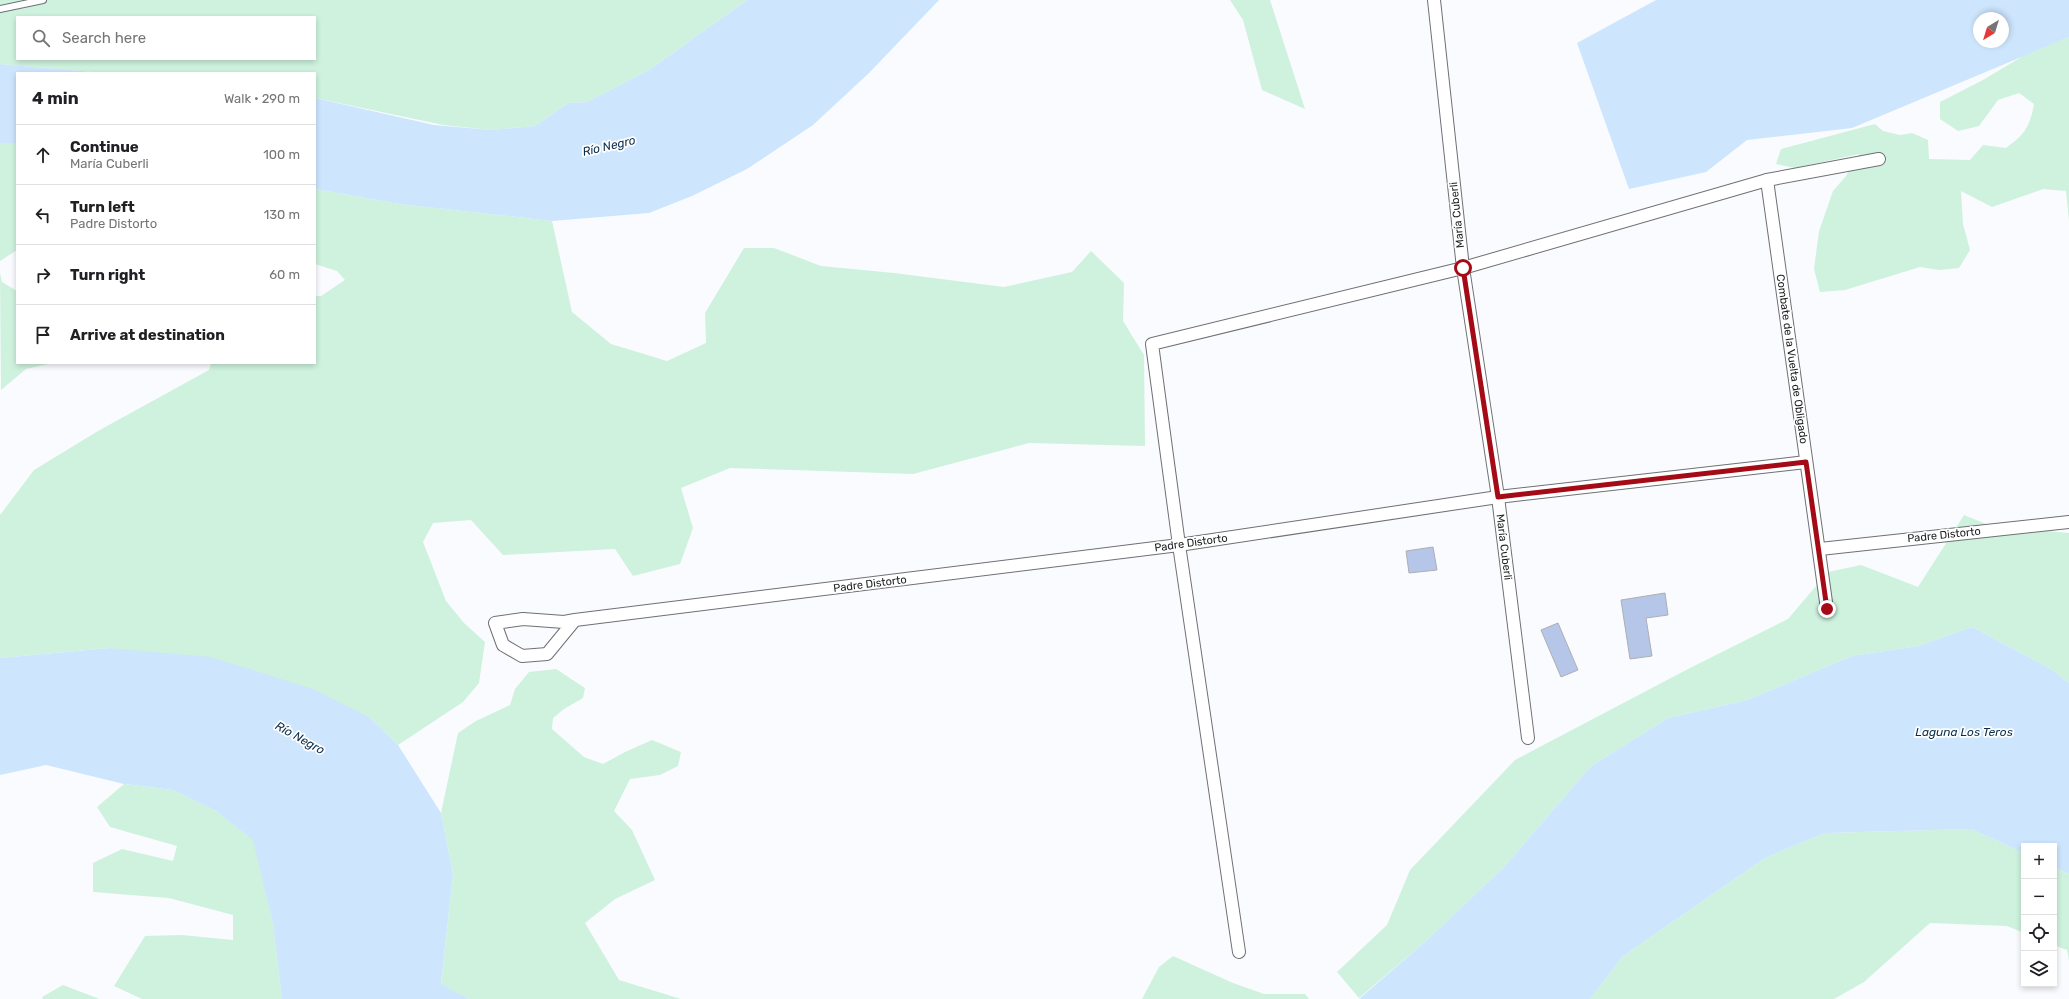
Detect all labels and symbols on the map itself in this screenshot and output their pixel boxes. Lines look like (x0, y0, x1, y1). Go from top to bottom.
north arrow (1973, 12, 2009, 48)
water label: Río Negro (581, 133, 637, 159)
street label: María Cuberli (1447, 181, 1467, 249)
route start (1454, 259, 1472, 277)
street label: Combate de la Vuelta de Obligado (1774, 273, 1810, 445)
street label: María Cuberli (1493, 513, 1515, 581)
street label: Padre Distorto (1907, 525, 1981, 545)
street label: Padre Distorto (1154, 531, 1228, 555)
street label: Padre Distorto (833, 573, 907, 595)
route end (1818, 600, 1836, 618)
water label: Río Negro (273, 719, 327, 757)
water label: Laguna Los Teros (1915, 725, 2013, 739)

